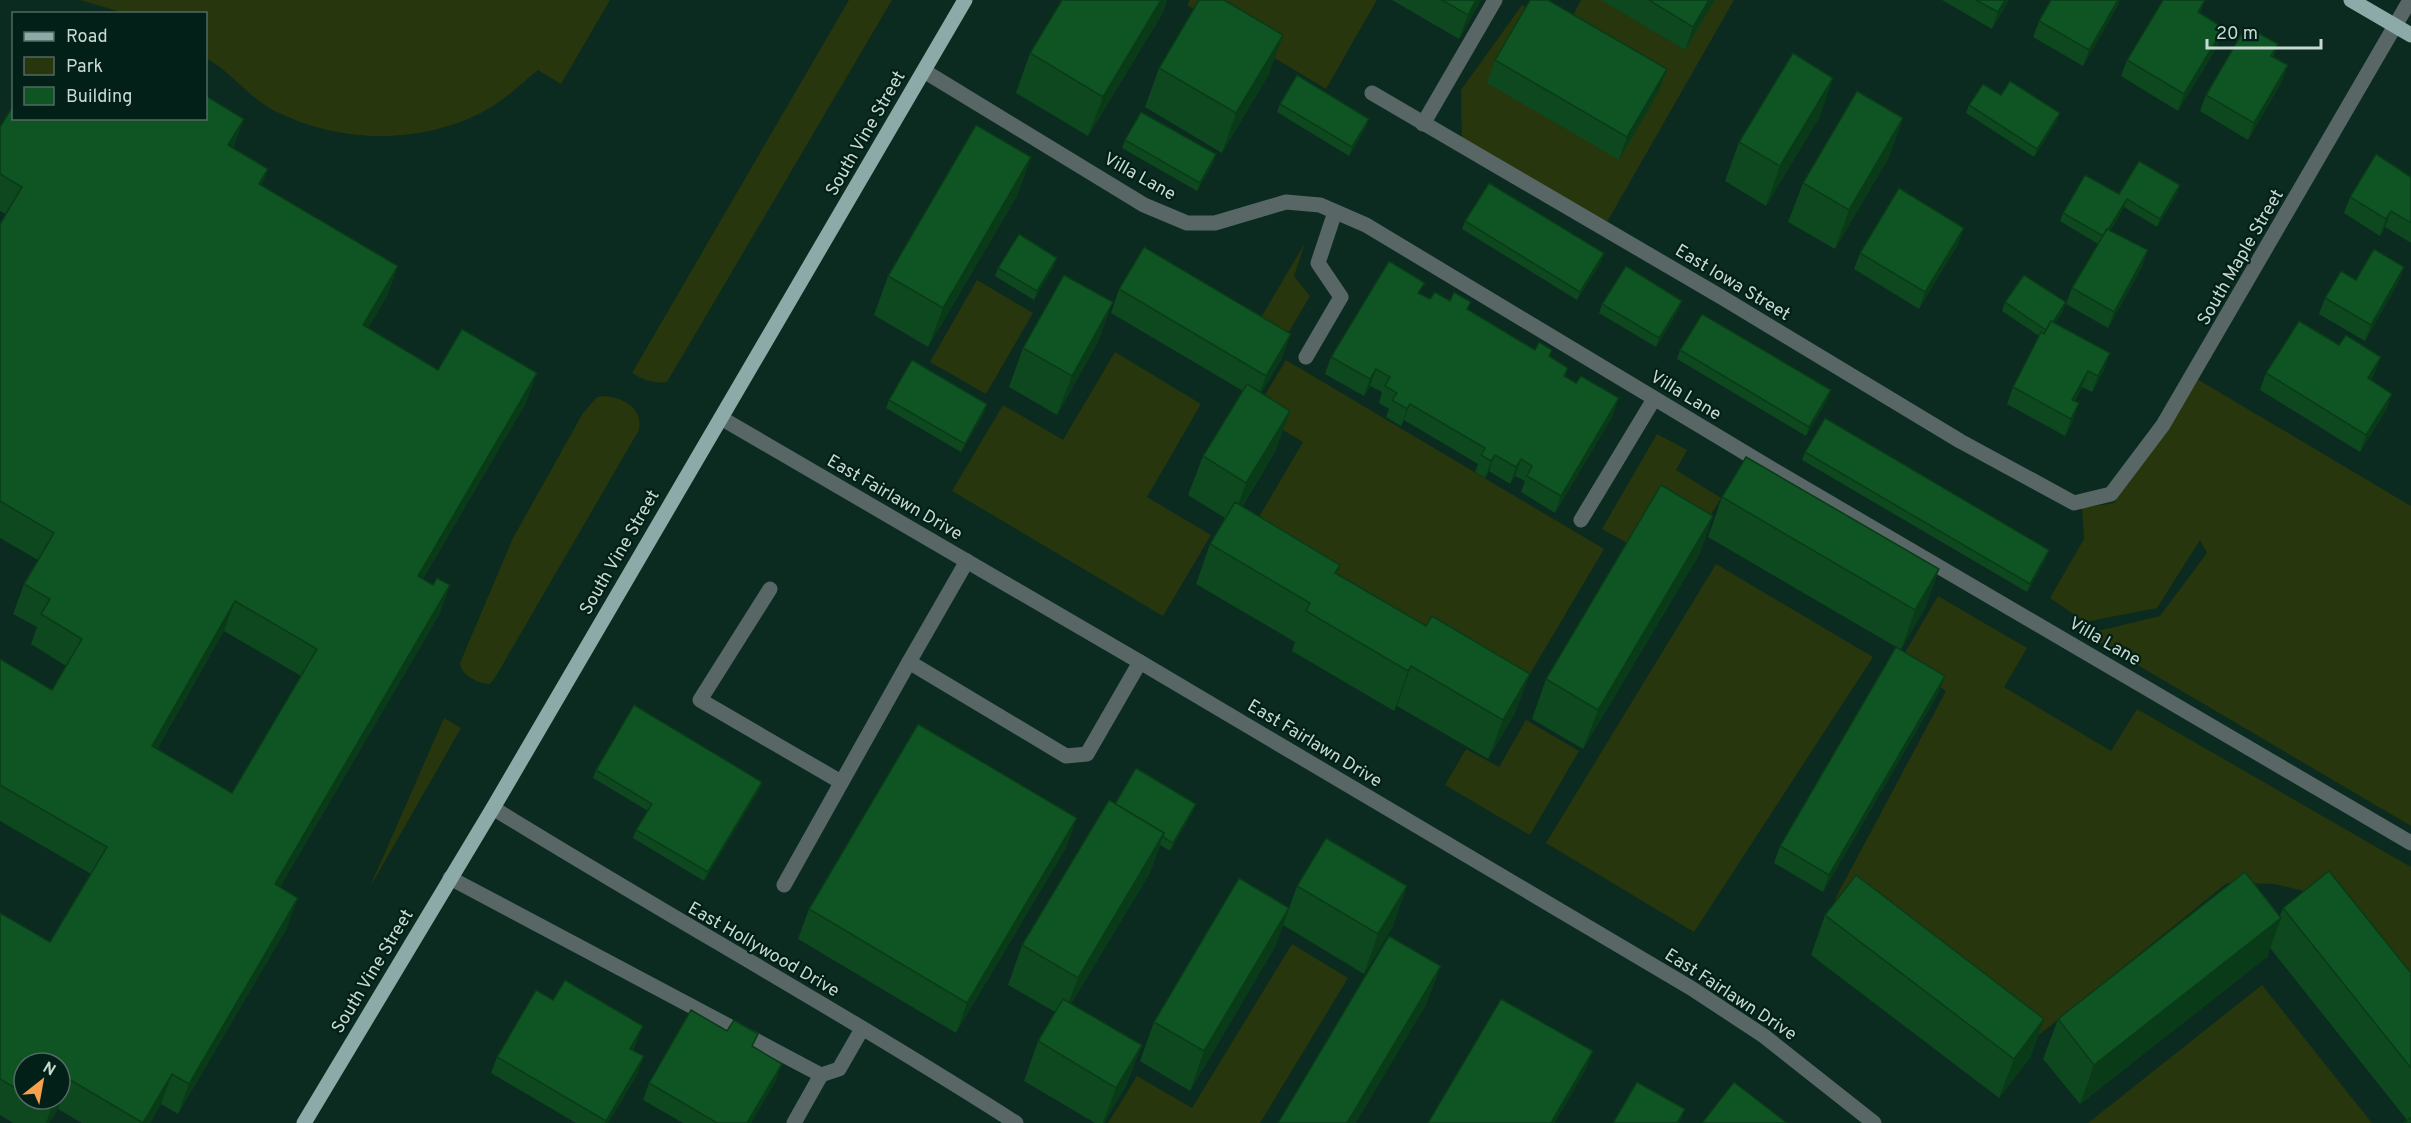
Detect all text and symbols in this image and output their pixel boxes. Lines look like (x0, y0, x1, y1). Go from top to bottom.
legend (12, 12, 207, 120)
scale bar (2207, 12, 2321, 50)
text: 20 m (2216, 23, 2258, 46)
text: Road (66, 26, 108, 49)
text: Park (66, 56, 103, 79)
street label: South Vine Street (821, 67, 911, 201)
text: Building (66, 86, 132, 109)
street label: Villa Lane (1099, 148, 1180, 207)
street label: South Maple Street (2193, 186, 2290, 330)
street label: East Iowa Street (1670, 240, 1794, 327)
street label: Villa Lane (1645, 366, 1725, 427)
street label: East Fairlawn Drive (822, 450, 966, 547)
street label: South Vine Street (575, 486, 665, 620)
street label: Villa Lane (2064, 613, 2144, 672)
street label: East Fairlawn Drive (1243, 695, 1386, 794)
street label: East Hollywood Drive (683, 897, 843, 1003)
street label: South Vine Street (327, 905, 419, 1038)
street label: East Fairlawn Drive (1660, 944, 1801, 1047)
north arrow (12, 1051, 72, 1111)
text: N (39, 1058, 59, 1081)

